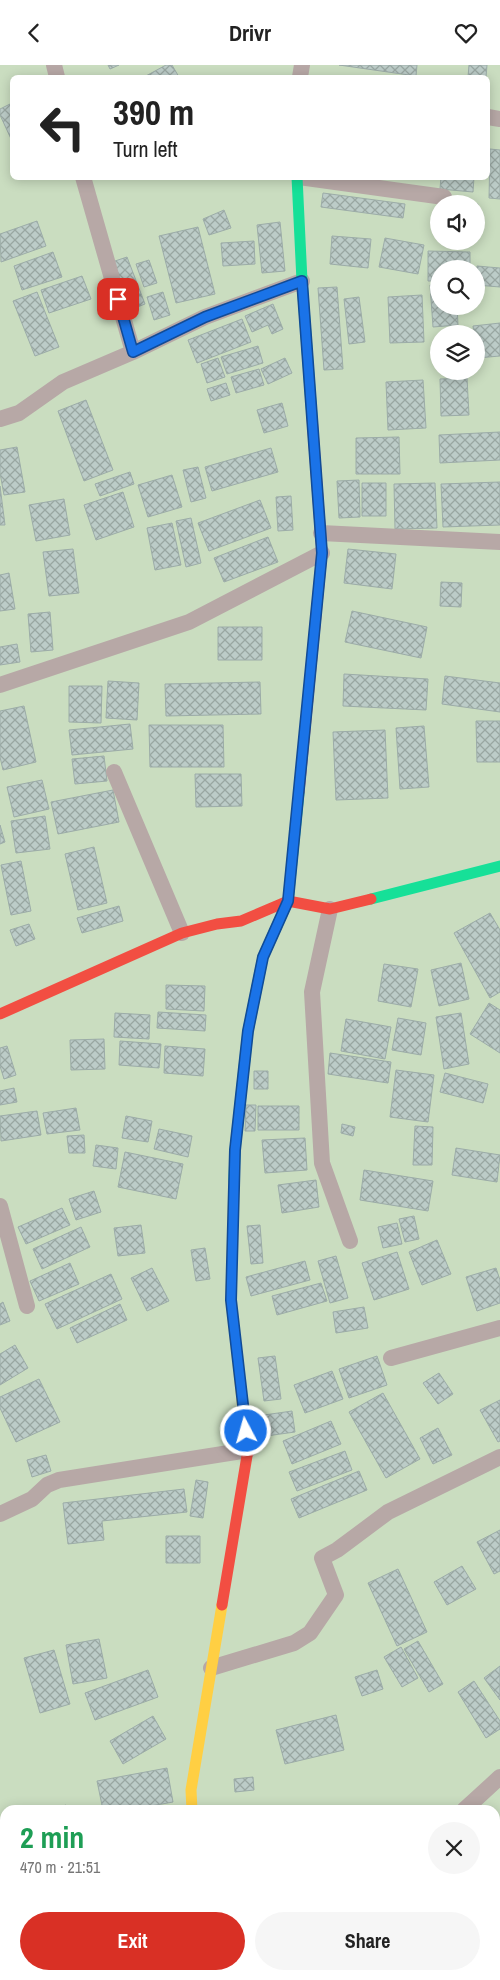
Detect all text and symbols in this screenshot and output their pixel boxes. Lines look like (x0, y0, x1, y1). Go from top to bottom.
text: Drivr (229, 18, 271, 48)
icon: back (20, 19, 48, 47)
icon: heart (452, 19, 480, 47)
text: 390 m (113, 89, 194, 136)
icon: left (30, 95, 95, 160)
text: Turn left (113, 134, 178, 164)
map controls (430, 195, 485, 380)
button: sound (430, 195, 485, 250)
button: search (430, 260, 485, 315)
pin (97, 278, 139, 320)
icon: arrive (104, 285, 132, 313)
button: layers (430, 325, 485, 380)
position arrow (219, 1404, 271, 1456)
text: 2 min (20, 1817, 84, 1857)
button: close (428, 1822, 480, 1874)
text: 470 m · 21:51 (20, 1856, 100, 1878)
button: Exit (20, 1912, 245, 1970)
button: Share (255, 1912, 480, 1970)

